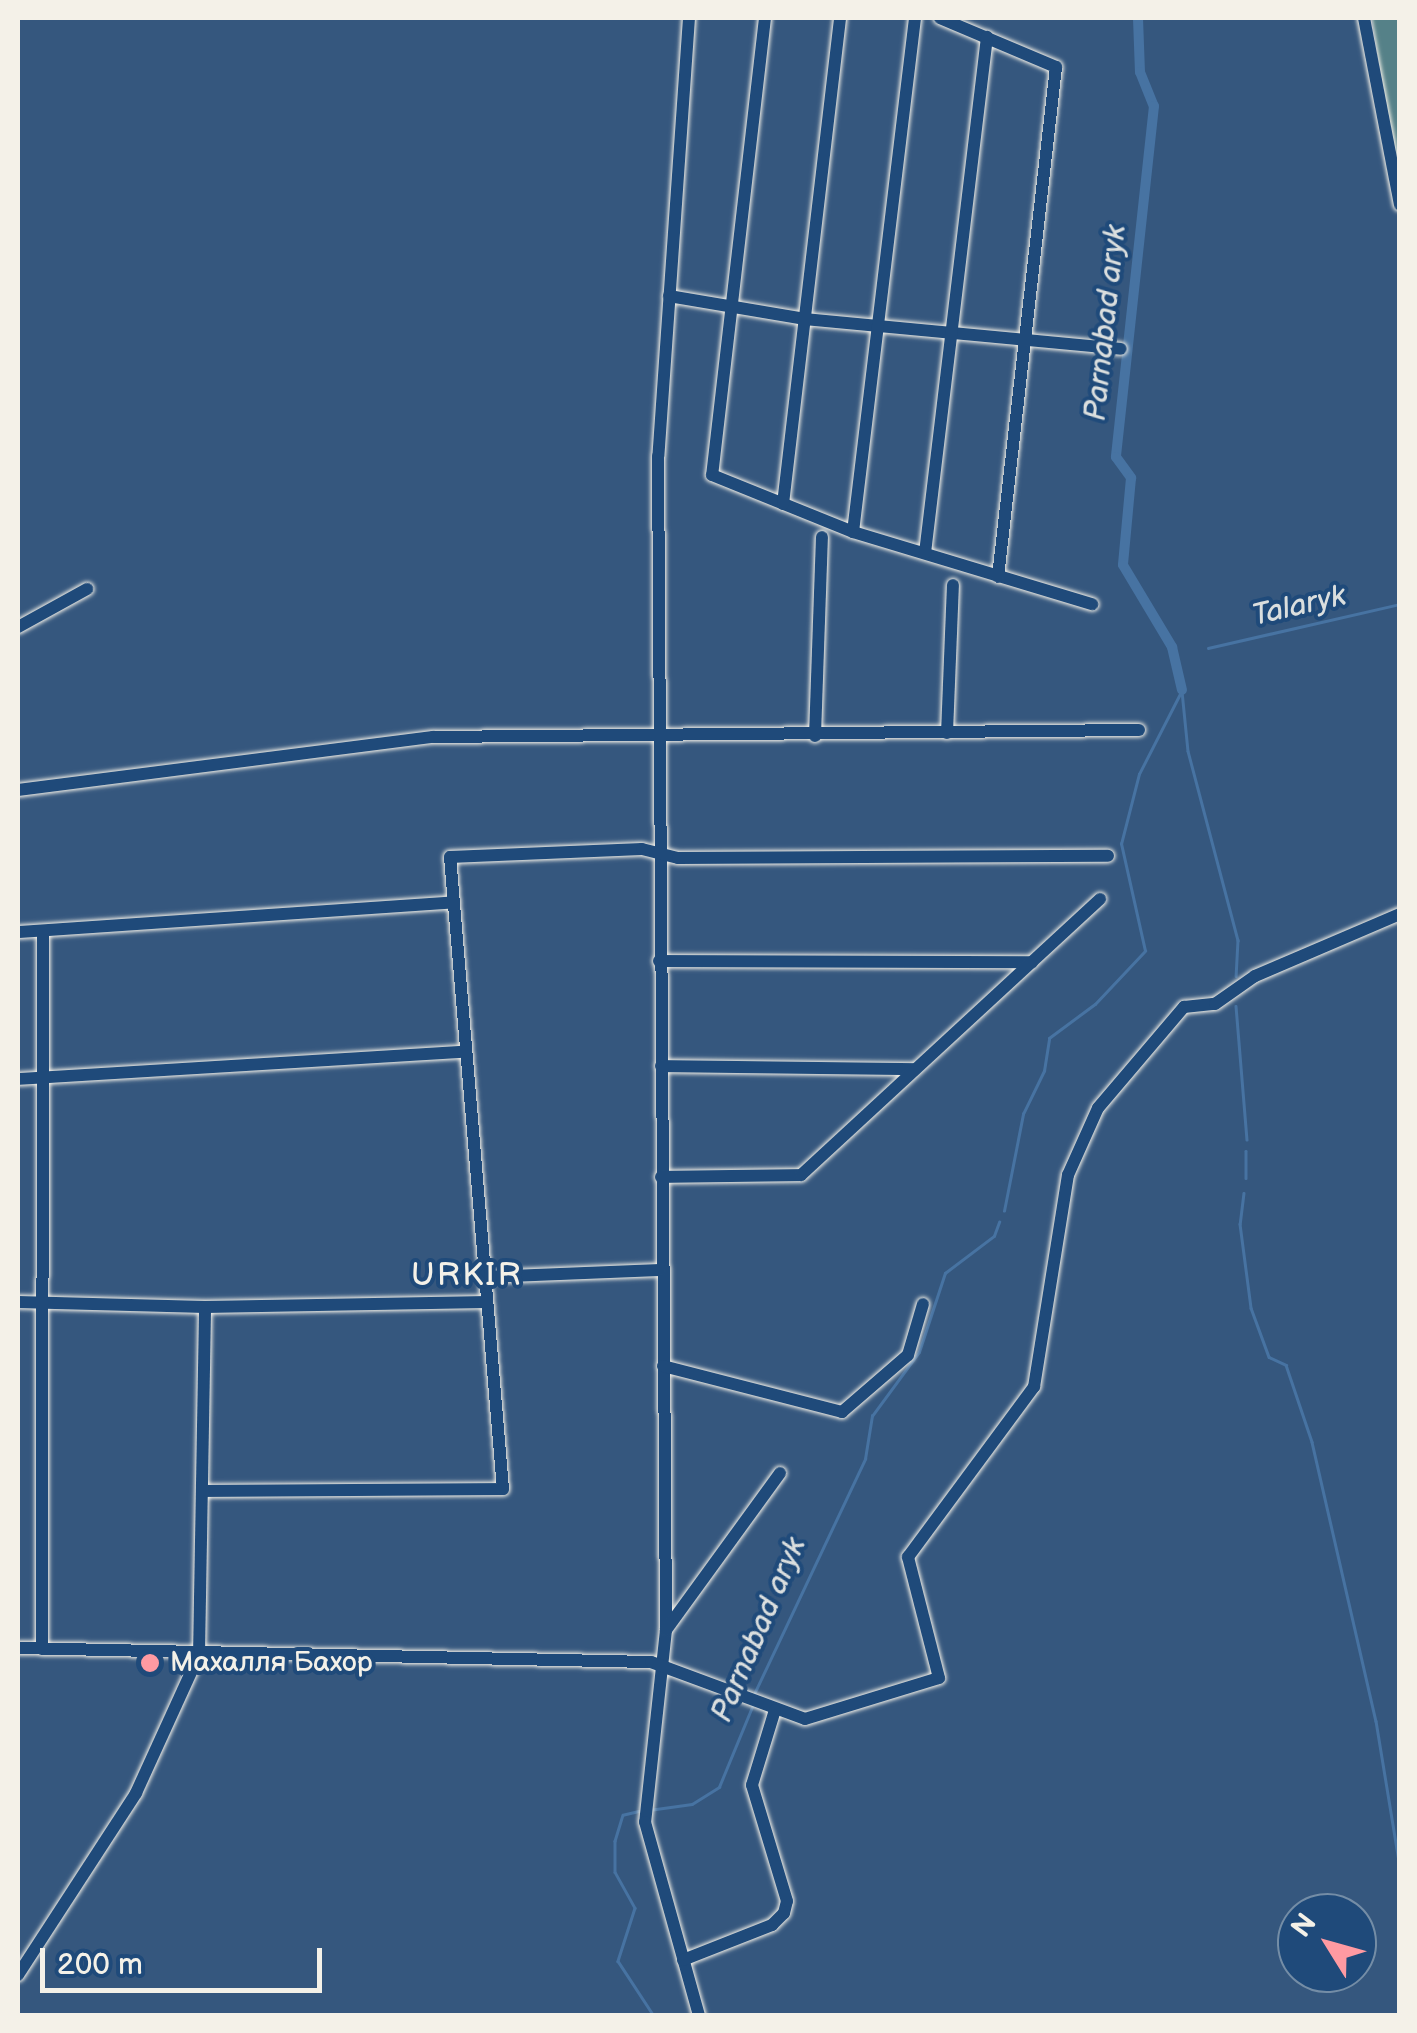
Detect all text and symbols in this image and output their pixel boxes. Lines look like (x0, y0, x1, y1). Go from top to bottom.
water label: Parnabad aryk (1078, 223, 1134, 423)
water label: Talaryk (1249, 578, 1349, 634)
district label: URKIR (411, 1257, 523, 1295)
water label: Parnabad aryk (704, 1533, 814, 1727)
place label: Махалля Бахор (170, 1646, 373, 1680)
marker: Махалля Бахор (139, 1652, 161, 1674)
north arrow (1277, 1893, 1377, 1993)
text: N (1285, 1908, 1324, 1944)
scale bar (45, 1928, 328, 1990)
text: 200 m (57, 1947, 143, 1983)

